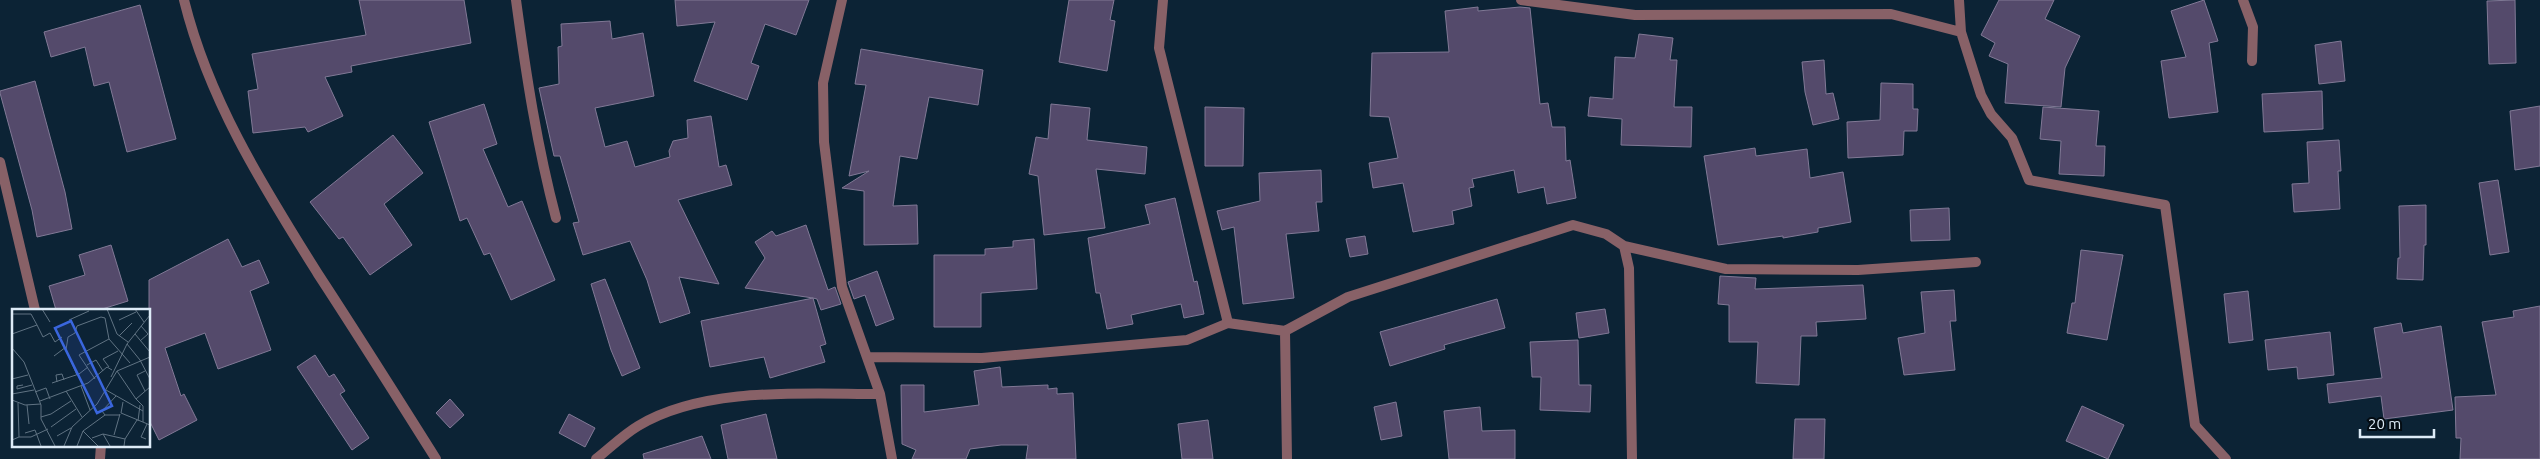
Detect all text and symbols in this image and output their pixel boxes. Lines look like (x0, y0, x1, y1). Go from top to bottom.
inset map (12, 309, 150, 446)
scale bar (2360, 406, 2434, 438)
text: 20 m (2368, 415, 2401, 432)

